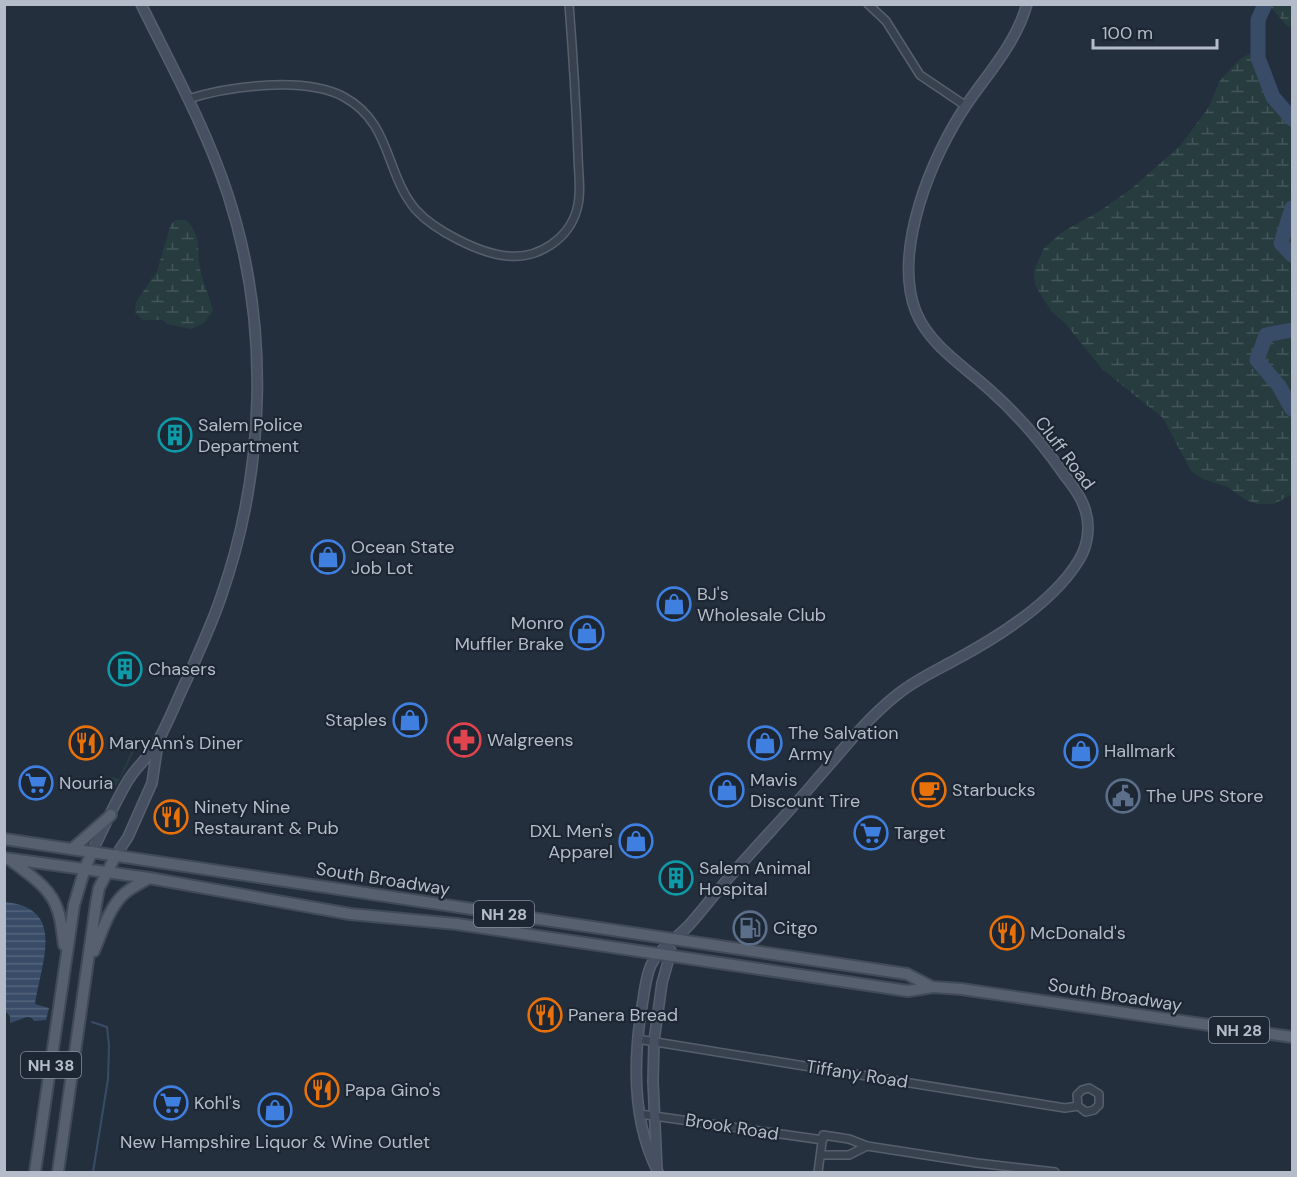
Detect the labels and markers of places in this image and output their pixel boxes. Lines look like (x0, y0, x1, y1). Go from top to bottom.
place label: Salem Police Department (198, 413, 303, 458)
building icon: Salem Police Department (157, 417, 193, 453)
place label: Ocean State Job Lot (351, 535, 454, 580)
shop icon: Ocean State Job Lot (310, 539, 346, 575)
place label: BJ's Wholesale Club (697, 582, 826, 627)
shop icon: BJ's Wholesale Club (656, 586, 692, 622)
place label: Monro Muffler Brake (455, 611, 564, 656)
shop icon: Monro Muffler Brake (569, 615, 605, 651)
building icon: Chasers (107, 651, 143, 687)
place label: Chasers (148, 657, 216, 681)
shop icon: Staples (392, 702, 428, 738)
place label: Staples (325, 708, 387, 732)
place label: The Salvation Army (788, 721, 899, 766)
pharmacy icon: Walgreens (446, 722, 482, 758)
restaurant icon: MaryAnn's Diner (68, 725, 104, 761)
shop icon: The Salvation Army (747, 725, 783, 761)
place label: Walgreens (487, 728, 574, 752)
place label: MaryAnn's Diner (109, 731, 243, 755)
shop icon: Hallmark (1063, 733, 1099, 769)
place label: Hallmark (1104, 739, 1176, 763)
supermarket icon: Nouria (18, 765, 54, 801)
place label: Mavis Discount Tire (750, 768, 860, 813)
place label: Nouria (59, 771, 113, 795)
shop icon: Mavis Discount Tire (709, 772, 745, 808)
cafe icon: Starbucks (911, 772, 947, 808)
place label: Starbucks (952, 778, 1035, 802)
public building icon: The UPS Store (1105, 778, 1141, 814)
place label: The UPS Store (1146, 784, 1263, 808)
place label: Ninety Nine Restaurant & Pub (194, 795, 339, 840)
restaurant icon: Ninety Nine Restaurant & Pub (153, 799, 189, 835)
supermarket icon: Target (853, 815, 889, 851)
place label: DXL Men's Apparel (530, 819, 613, 864)
place label: Target (894, 821, 946, 845)
shop icon: DXL Men's Apparel (618, 823, 654, 859)
place label: Salem Animal Hospital (699, 856, 811, 901)
building icon: Salem Animal Hospital (658, 860, 694, 896)
fuel station icon: Citgo (732, 910, 768, 946)
restaurant icon: McDonald's (989, 915, 1025, 951)
place label: Citgo (773, 916, 818, 940)
place label: McDonald's (1030, 921, 1126, 945)
restaurant icon: Panera Bread (527, 997, 563, 1033)
place label: Panera Bread (568, 1003, 678, 1027)
restaurant icon: Papa Gino's (304, 1072, 340, 1108)
place label: Papa Gino's (345, 1078, 441, 1102)
supermarket icon: Kohl's (153, 1085, 189, 1121)
place label: Kohl's (194, 1091, 241, 1115)
shop icon: New Hampshire Liquor & Wine Outlet (257, 1092, 293, 1128)
place label: New Hampshire Liquor & Wine Outlet (120, 1130, 430, 1154)

